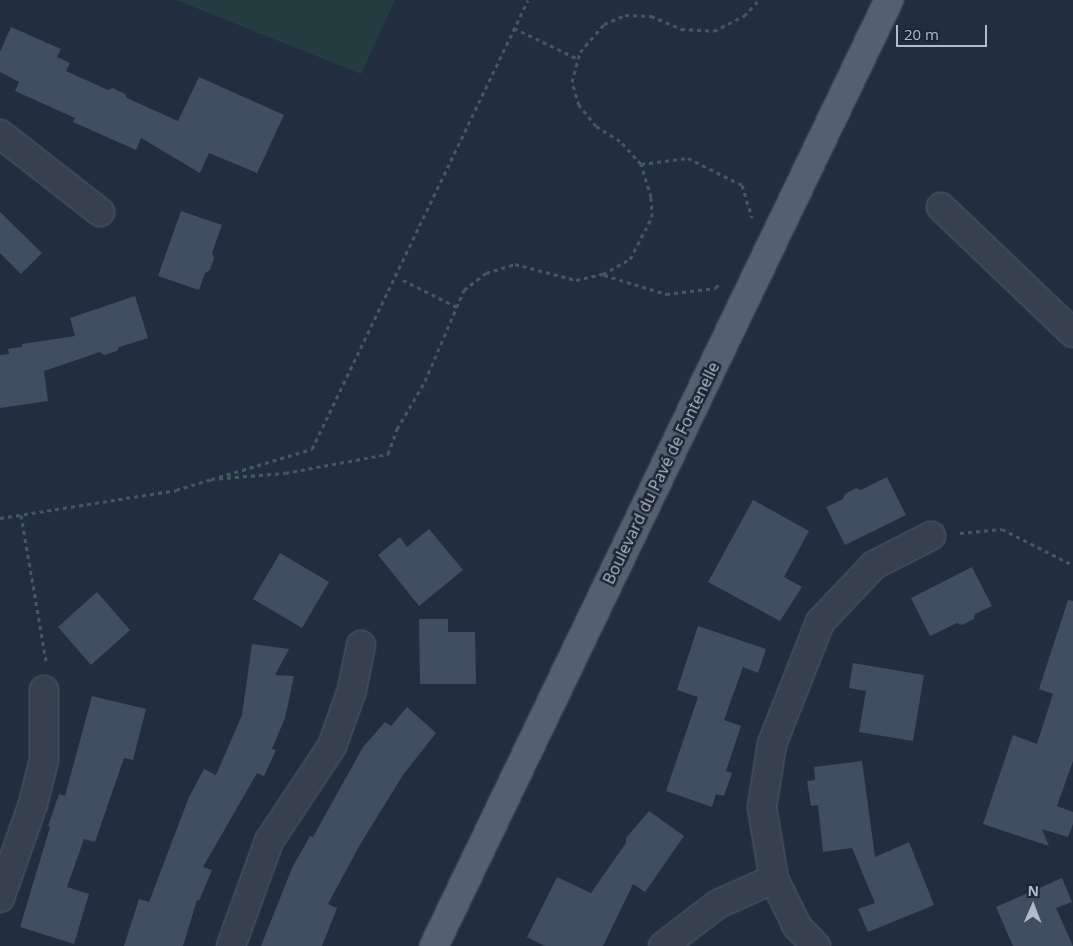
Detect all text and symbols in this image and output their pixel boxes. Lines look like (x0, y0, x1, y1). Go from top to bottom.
scale bar (898, 15, 989, 47)
text: 20 m (904, 24, 939, 44)
street label: Boulevard du Pavé de Fontenelle (599, 359, 723, 587)
north arrow (1008, 881, 1058, 931)
text: N (1027, 881, 1039, 900)

